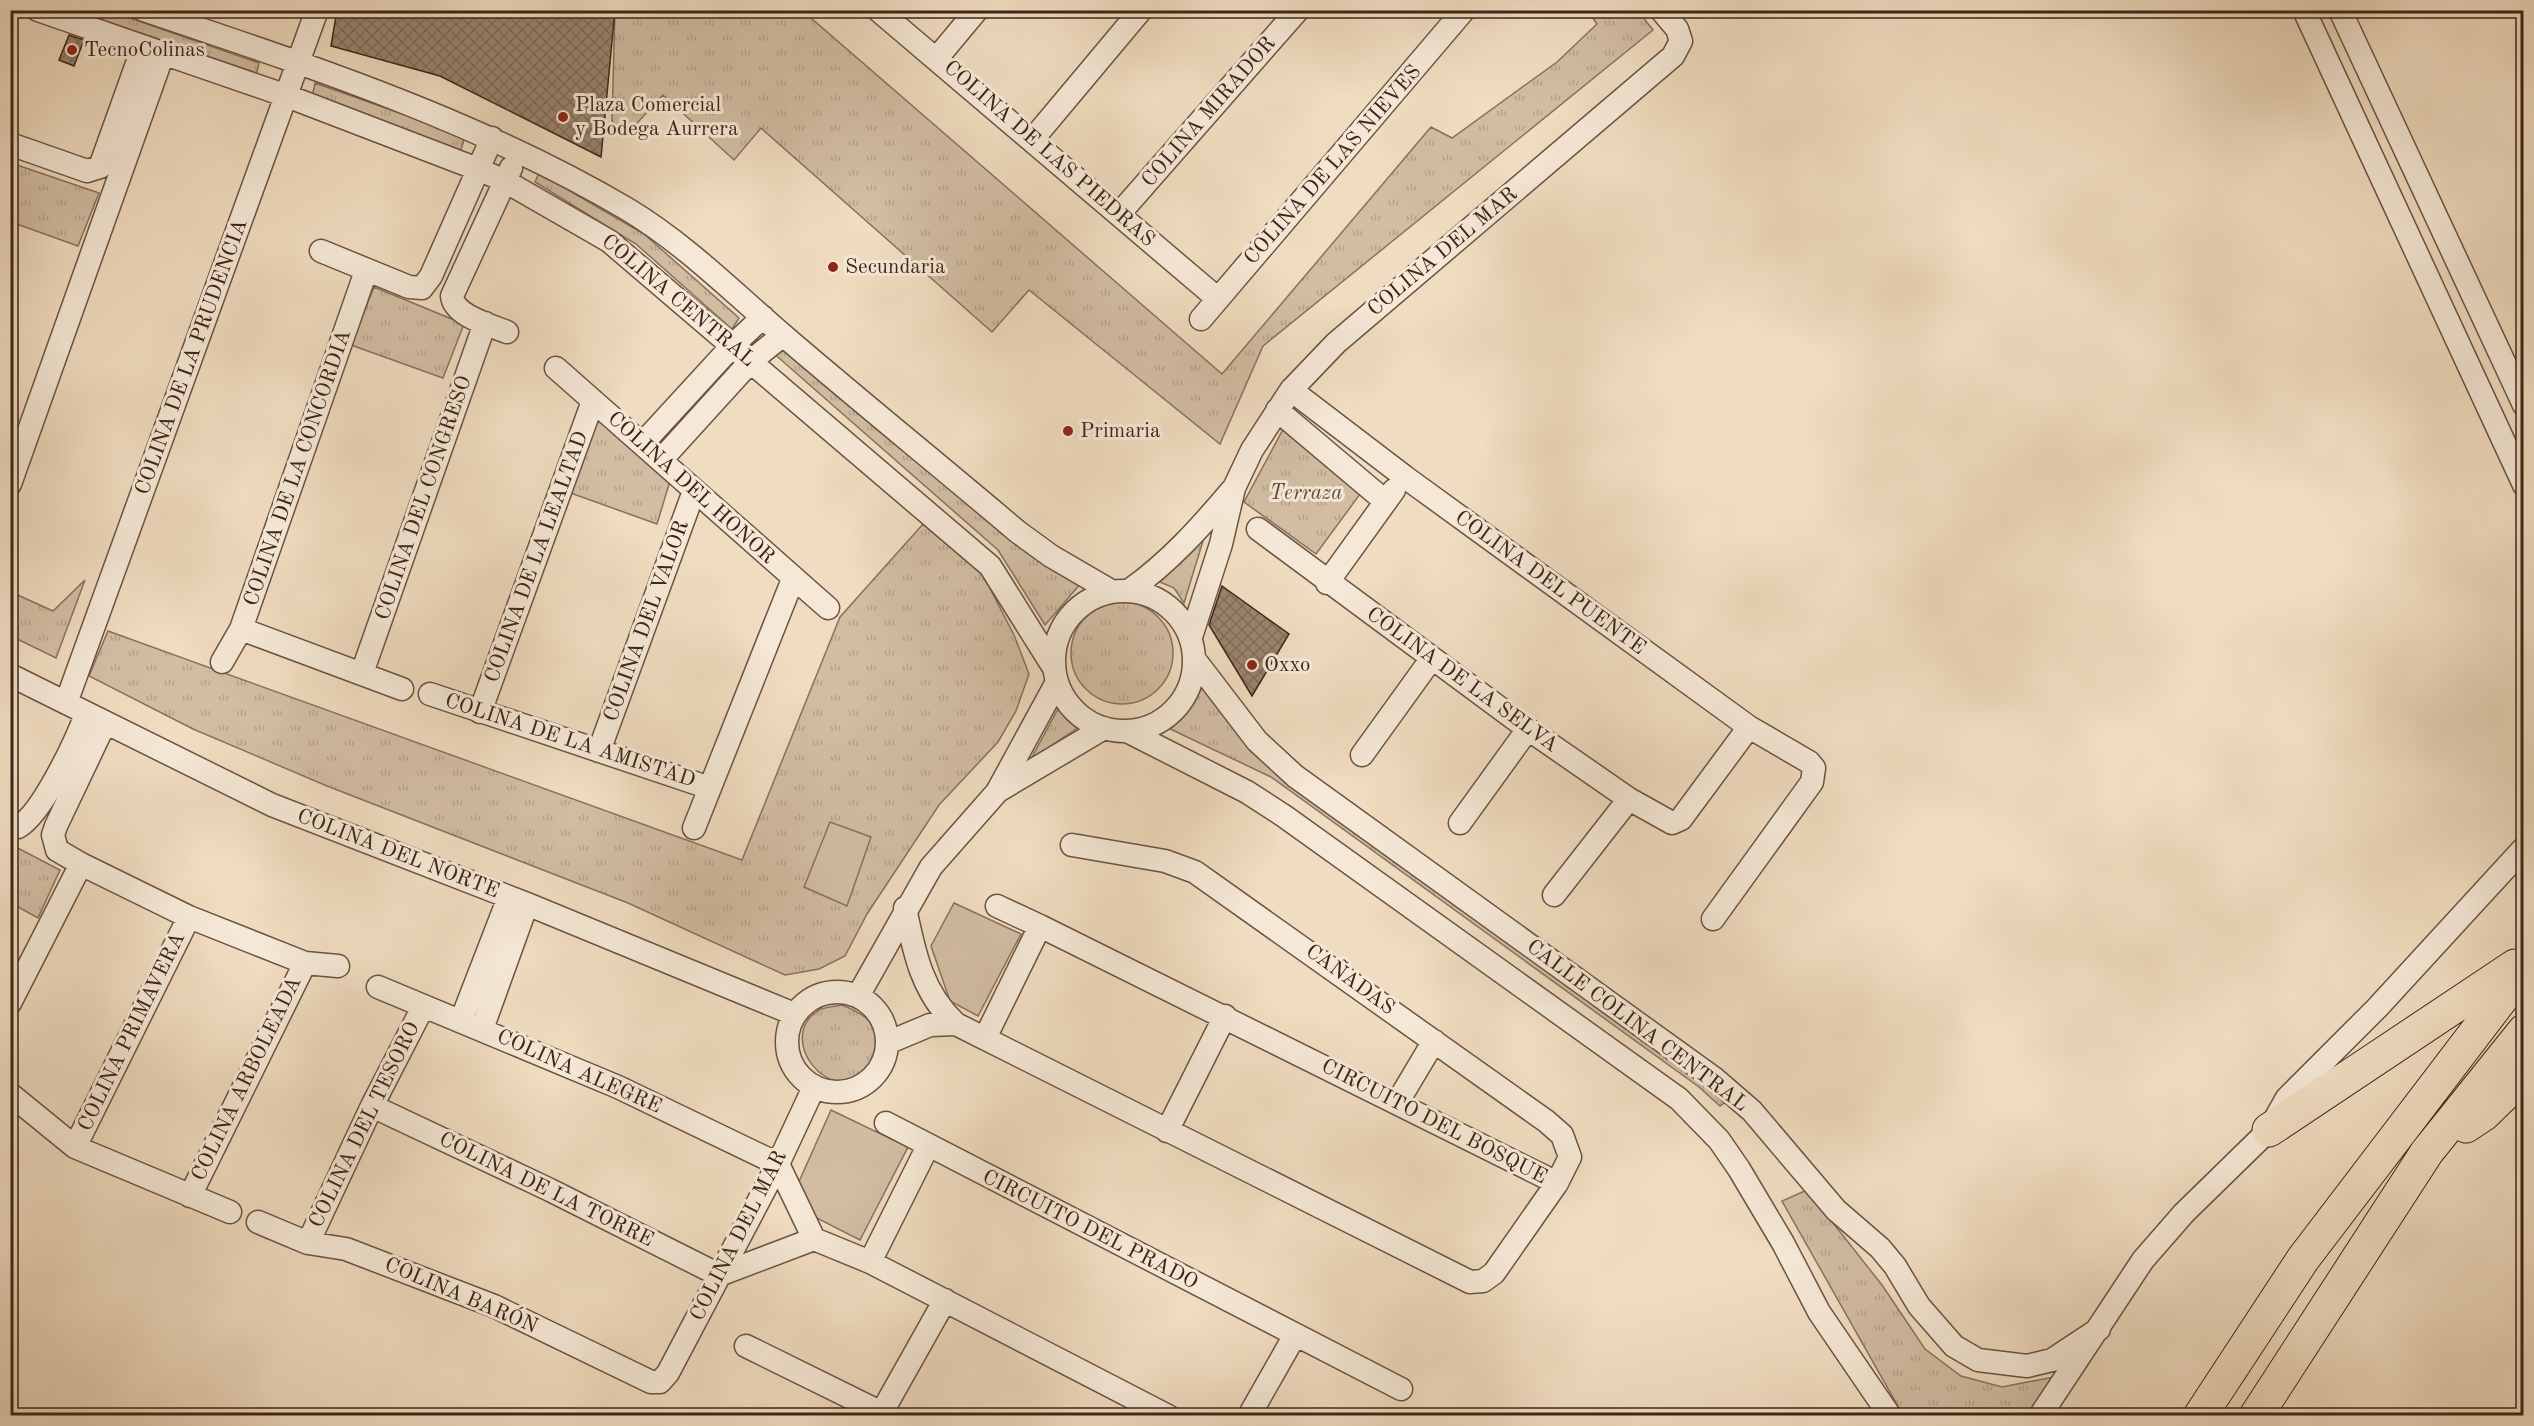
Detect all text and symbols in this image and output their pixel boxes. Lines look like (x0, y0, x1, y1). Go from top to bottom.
street label: COLINA MIRADOR (1138, 33, 1280, 191)
place label: TecnoColinas (84, 40, 205, 61)
marker: TecnoColinas (65, 43, 79, 57)
street label: COLINA DE LAS PIEDRAS (940, 57, 1158, 251)
street label: COLINA DE LAS NIEVES (1241, 61, 1425, 269)
place label: Plaza Comercial y Bodega Aurrera (575, 95, 738, 140)
marker: Plaza Comercial y Bodega Aurrera (556, 110, 570, 124)
street label: COLINA DEL MAR (1364, 184, 1522, 320)
street label: COLINA DE LA PRUDENCIA (132, 216, 252, 498)
street label: COLINA CENTRAL (597, 231, 759, 371)
place label: Secundaria (845, 257, 945, 278)
marker: Secundaria (826, 260, 840, 274)
street label: COLINA DE LA CONCORDIA (241, 327, 355, 609)
street label: COLINA DEL CONGRESO (372, 373, 476, 623)
street label: COLINA DEL HONOR (604, 408, 778, 568)
place label: Primaria (1080, 421, 1160, 442)
marker: Primaria (1061, 424, 1075, 438)
street label: COLINA DE LA LEALTAD (482, 429, 592, 685)
park label: Terraza (1270, 483, 1342, 504)
street label: COLINA DEL PUENTE (1451, 507, 1649, 659)
street label: COLINA DEL VALOR (601, 518, 693, 724)
street label: COLINA DE LA SELVA (1362, 604, 1562, 756)
place label: Oxxo (1264, 655, 1310, 676)
marker: Oxxo (1245, 658, 1259, 672)
street label: COLINA DE LA AMISTAD (442, 691, 698, 791)
street label: COLINA DEL NORTE (294, 806, 502, 902)
street label: COLINA PRIMAVERA (75, 929, 189, 1135)
street label: CALLE COLINA CENTRAL (1522, 936, 1752, 1116)
street label: CAÑADAS (1301, 937, 1401, 1019)
street label: COLINA ARBOLEADA (188, 974, 306, 1184)
street label: COLINA DEL TESORO (306, 1019, 424, 1231)
street label: COLINA ALEGRE (494, 1026, 664, 1118)
street label: CIRCUITO DEL BOSQUE (1318, 1056, 1550, 1188)
street label: COLINA DE LA TORRE (436, 1129, 656, 1251)
street label: COLINA DEL MAR (687, 1147, 791, 1325)
street label: CIRCUITO DEL PRADO (979, 1166, 1201, 1294)
street label: COLINA BARÓN (381, 1250, 543, 1338)

